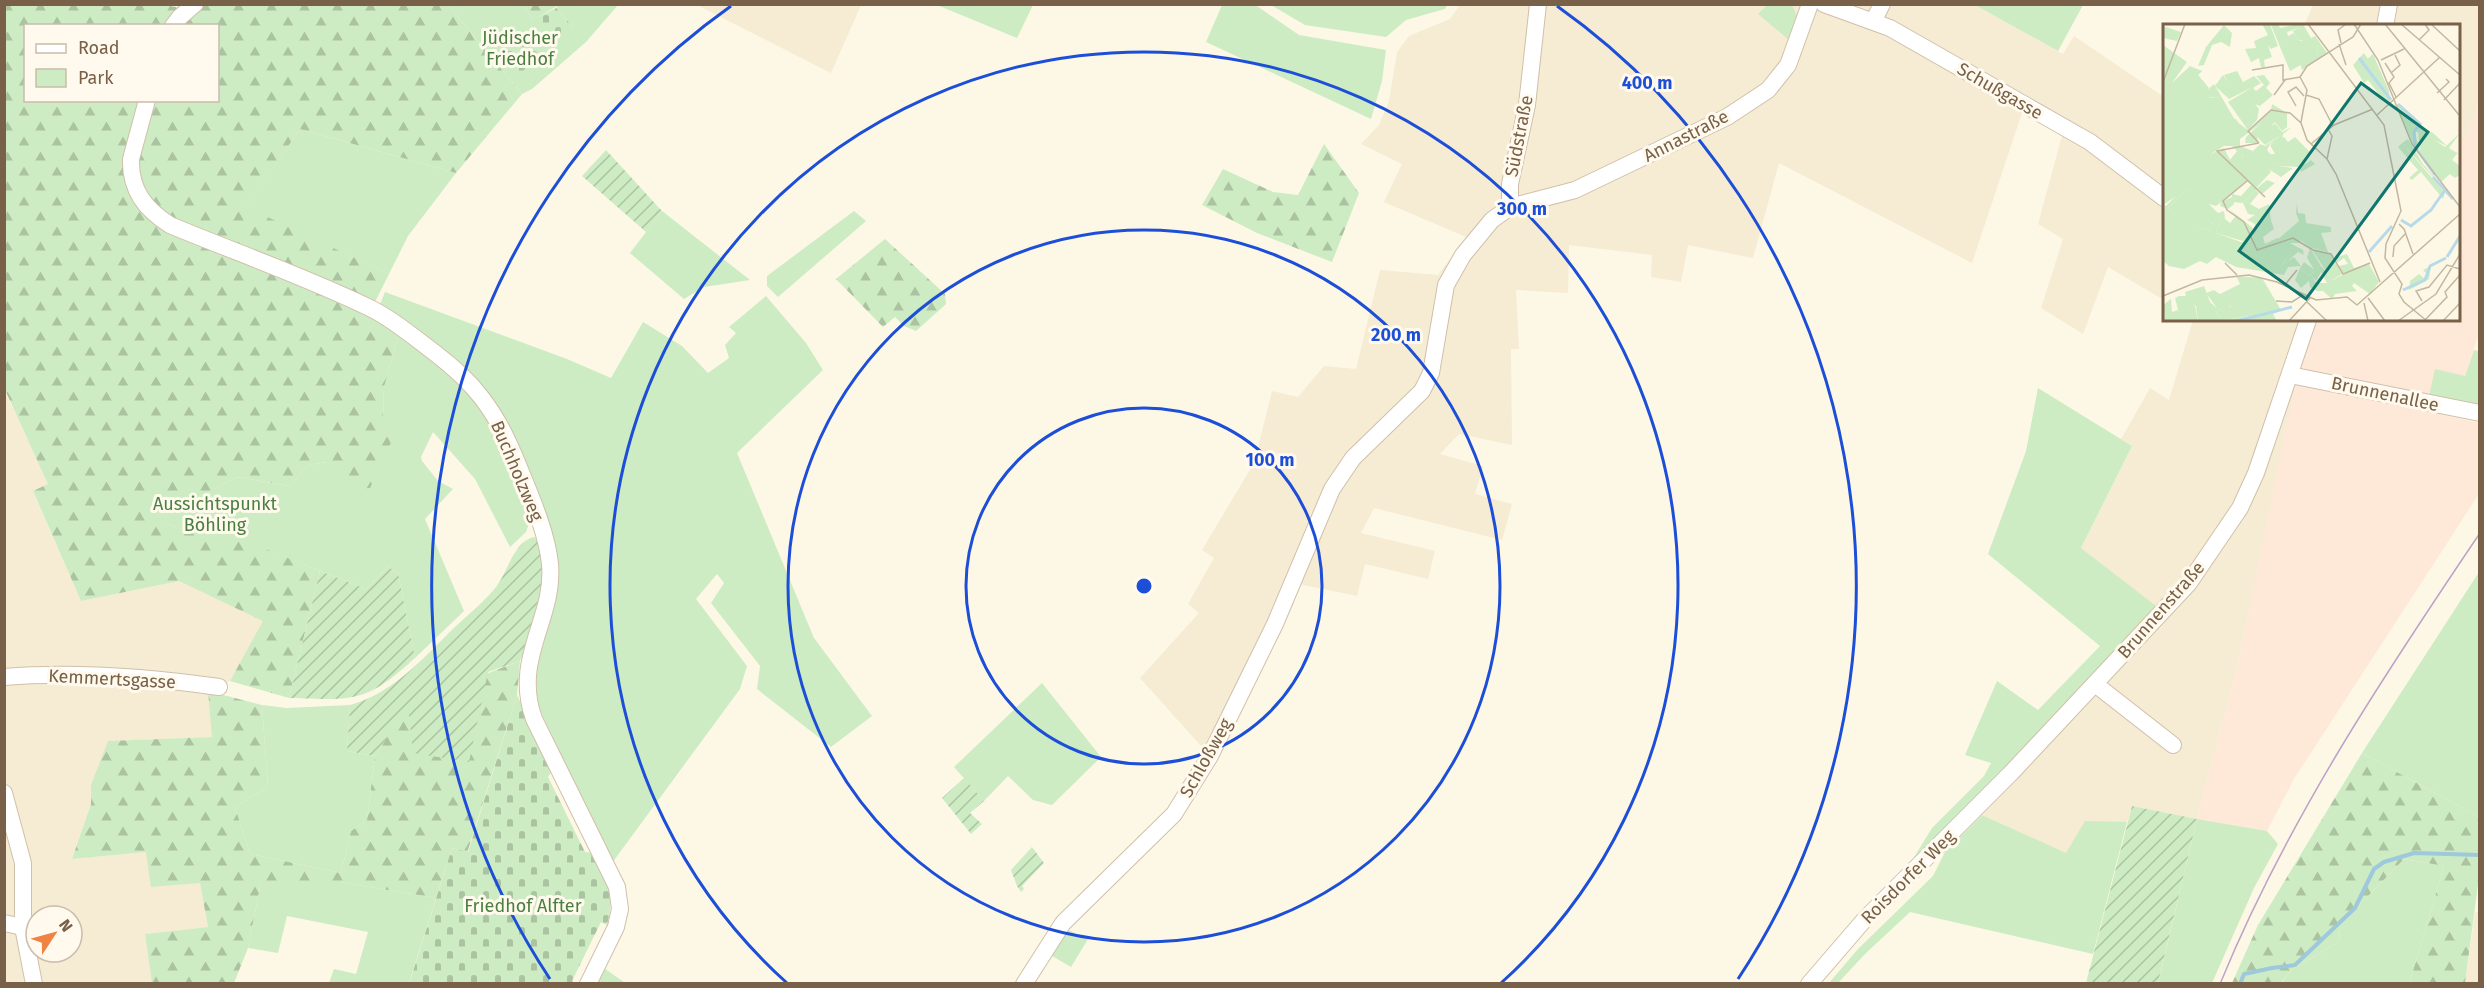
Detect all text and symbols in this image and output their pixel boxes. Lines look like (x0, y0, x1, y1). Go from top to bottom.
legend (24, 24, 219, 102)
inset map (2163, 24, 2460, 321)
park label: Jüdischer Friedhof (482, 27, 558, 70)
text: Road (78, 37, 120, 59)
street label: Schußgasse (1953, 58, 2047, 124)
text: Park (78, 67, 114, 89)
text: 400 m (1622, 72, 1672, 94)
street label: Südstraße (1500, 93, 1538, 179)
street label: Annastraße (1640, 105, 1732, 167)
text: 300 m (1496, 198, 1547, 220)
text: 200 m (1371, 324, 1421, 346)
street label: Brunnenallee (2329, 372, 2441, 416)
street label: Buchholzweg (486, 417, 548, 525)
text: 100 m (1246, 449, 1294, 471)
park label: Aussichtspunkt Böhling (153, 493, 277, 536)
street label: Brunnenstraße (2113, 557, 2209, 663)
centre of rings (1134, 576, 1154, 596)
street label: Kemmertsgasse (48, 665, 176, 693)
street label: Schloßweg (1175, 714, 1237, 802)
street label: Roisdorfer Weg (1856, 825, 1960, 929)
park label: Friedhof Alfter (464, 895, 582, 917)
north arrow (24, 904, 84, 964)
text: N (55, 916, 77, 935)

